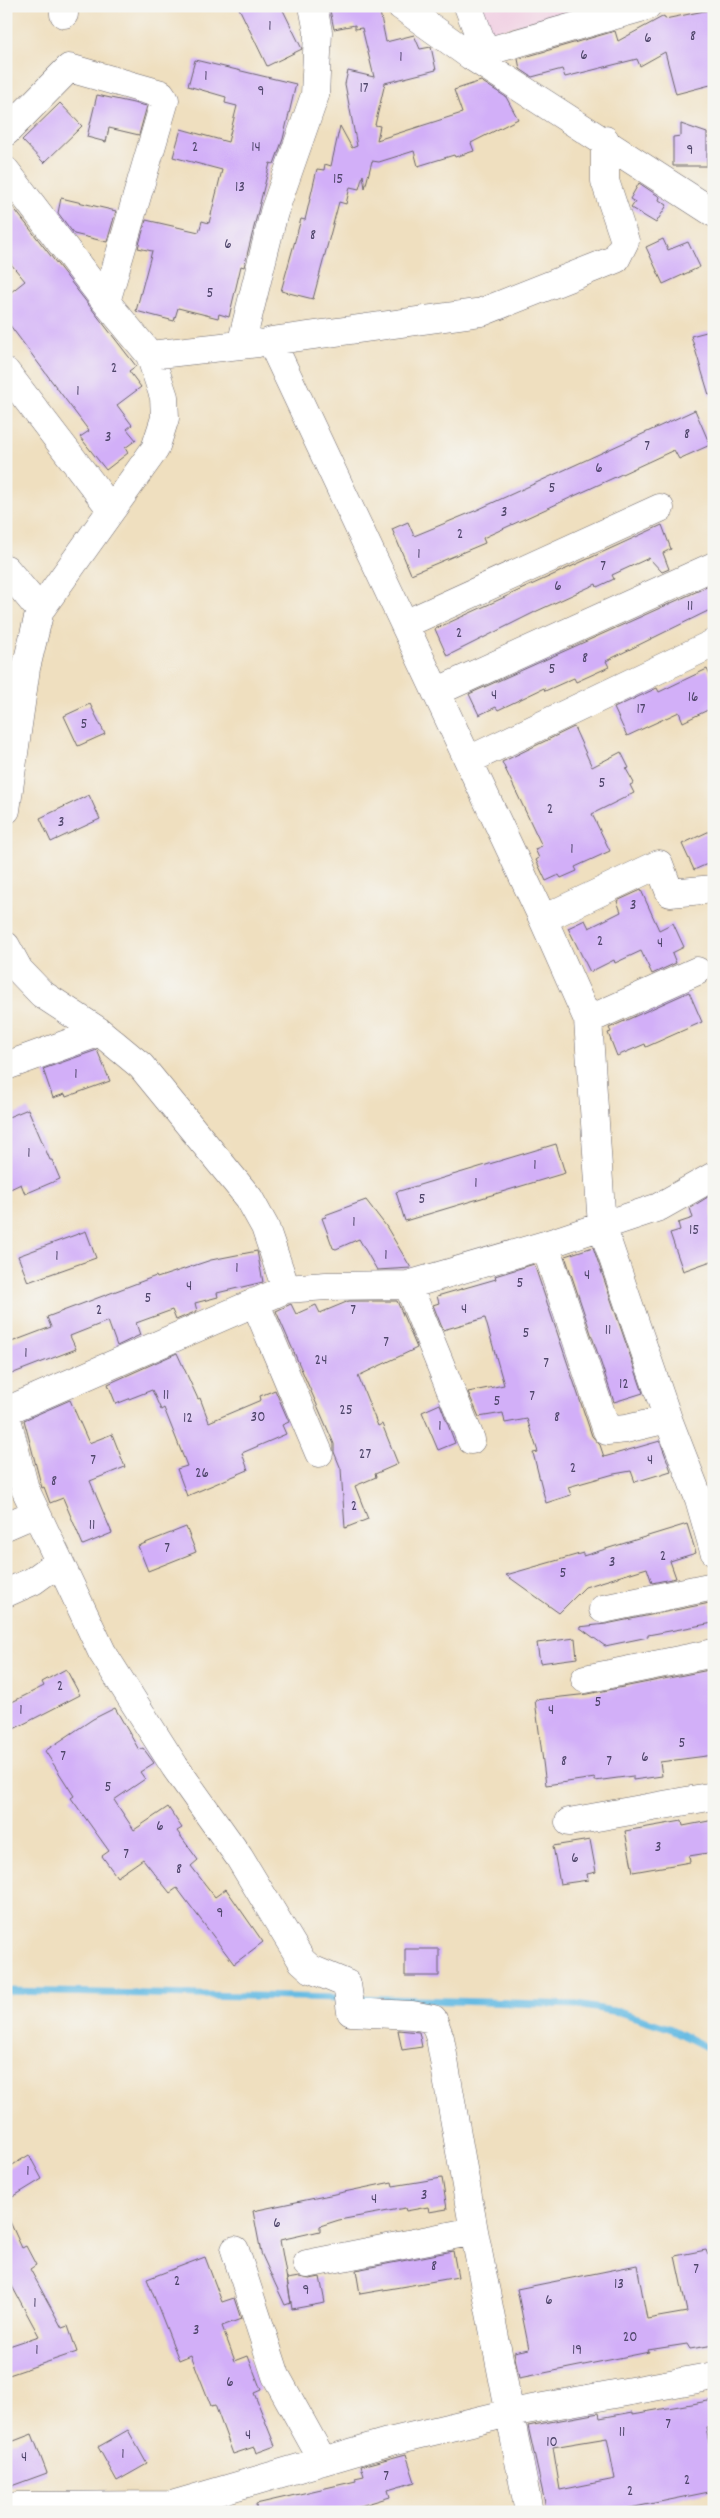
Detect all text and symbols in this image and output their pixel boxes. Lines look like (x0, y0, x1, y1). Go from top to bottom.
house number: 1 (268, 16, 272, 38)
house number: 8 (690, 26, 696, 48)
house number: 6 (644, 28, 652, 50)
house number: 6 (580, 45, 588, 67)
house number: 1 (399, 47, 403, 69)
house number: 1 (204, 66, 208, 88)
house number: 17 (359, 78, 369, 100)
house number: 9 (258, 81, 264, 103)
house number: 2 (192, 137, 198, 159)
house number: 14 (251, 137, 261, 159)
house number: 9 (687, 140, 693, 162)
house number: 15 (333, 169, 343, 191)
house number: 13 (235, 177, 245, 199)
house number: 8 (310, 225, 316, 247)
house number: 6 (224, 234, 232, 256)
house number: 5 (207, 283, 214, 305)
house number: 2 (111, 358, 117, 380)
house number: 1 (76, 381, 80, 403)
house number: 8 (684, 424, 690, 446)
house number: 3 (105, 427, 111, 449)
house number: 7 (644, 436, 650, 458)
house number: 6 (595, 458, 603, 480)
house number: 5 (549, 478, 556, 500)
house number: 3 (501, 502, 507, 524)
house number: 2 (457, 524, 463, 546)
house number: 1 (417, 544, 421, 566)
house number: 7 (600, 556, 606, 578)
house number: 6 (554, 576, 562, 598)
house number: 11 (687, 596, 693, 618)
house number: 2 (456, 623, 462, 645)
house number: 8 (582, 648, 588, 670)
house number: 5 (549, 659, 556, 681)
house number: 4 (491, 685, 497, 707)
house number: 16 (688, 687, 698, 709)
house number: 17 (636, 699, 646, 721)
house number: 5 (81, 714, 88, 736)
house number: 5 (599, 773, 606, 795)
house number: 2 (547, 799, 553, 821)
house number: 3 (58, 812, 64, 834)
house number: 1 (570, 839, 574, 861)
house number: 3 (630, 895, 636, 917)
house number: 2 (597, 931, 603, 953)
house number: 4 (657, 933, 663, 955)
house number: 1 (74, 1064, 78, 1086)
house number: 1 (27, 1143, 31, 1165)
house number: 1 (533, 1155, 537, 1177)
house number: 1 (474, 1173, 478, 1195)
house number: 5 (419, 1189, 426, 1211)
house number: 1 (352, 1212, 356, 1234)
house number: 15 (689, 1220, 699, 1242)
house number: 1 (384, 1245, 388, 1267)
house number: 1 (55, 1246, 59, 1268)
house number: 1 (235, 1258, 239, 1280)
house number: 4 (584, 1265, 590, 1287)
house number: 5 (517, 1273, 524, 1295)
house number: 4 (186, 1276, 192, 1298)
house number: 5 (145, 1288, 152, 1310)
house number: 4 (461, 1299, 467, 1321)
house number: 2 (96, 1300, 102, 1322)
house number: 7 (350, 1300, 356, 1322)
house number: 11 (605, 1320, 611, 1342)
house number: 5 (523, 1323, 530, 1345)
house number: 7 (383, 1332, 389, 1354)
house number: 1 (24, 1343, 28, 1365)
house number: 24 (315, 1350, 327, 1372)
house number: 7 (543, 1353, 549, 1375)
house number: 12 (619, 1374, 629, 1396)
house number: 11 (163, 1385, 169, 1407)
house number: 7 (529, 1386, 535, 1408)
house number: 5 (494, 1391, 501, 1413)
house number: 25 (339, 1400, 353, 1422)
house number: 30 (251, 1407, 265, 1429)
house number: 8 (554, 1407, 560, 1429)
house number: 12 (183, 1408, 193, 1430)
house number: 1 (438, 1416, 442, 1438)
house number: 27 (359, 1444, 371, 1466)
house number: 7 (90, 1450, 96, 1472)
house number: 4 (647, 1450, 653, 1472)
house number: 2 (570, 1458, 576, 1480)
house number: 26 (195, 1463, 209, 1485)
house number: 8 (51, 1471, 57, 1493)
house number: 2 (351, 1496, 357, 1518)
house number: 11 (89, 1515, 95, 1537)
house number: 7 (164, 1538, 170, 1560)
house number: 2 (660, 1546, 666, 1568)
house number: 3 (609, 1552, 615, 1574)
house number: 5 (560, 1563, 567, 1585)
house number: 2 (57, 1676, 63, 1698)
house number: 5 (595, 1692, 602, 1714)
house number: 1 (19, 1700, 23, 1722)
house number: 4 (548, 1700, 554, 1722)
house number: 5 (679, 1733, 686, 1755)
house number: 7 (60, 1746, 66, 1768)
house number: 6 (641, 1747, 649, 1769)
house number: 8 (561, 1751, 567, 1773)
house number: 7 (606, 1751, 612, 1773)
house number: 5 (105, 1777, 112, 1799)
house number: 6 (156, 1816, 164, 1838)
house number: 3 (655, 1837, 661, 1859)
house number: 7 (123, 1844, 129, 1866)
house number: 6 (571, 1848, 579, 1870)
house number: 8 (176, 1859, 182, 1881)
house number: 9 (217, 1903, 223, 1925)
house number: 1 (26, 2161, 30, 2183)
house number: 3 (421, 2185, 427, 2207)
house number: 4 (371, 2189, 377, 2211)
house number: 6 (273, 2213, 281, 2235)
house number: 8 (431, 2256, 437, 2278)
house number: 7 (693, 2259, 699, 2281)
house number: 2 (174, 2271, 180, 2293)
house number: 13 (614, 2274, 624, 2296)
house number: 9 (303, 2280, 309, 2302)
house number: 6 (545, 2290, 553, 2312)
house number: 1 (33, 2293, 37, 2315)
house number: 3 (193, 2320, 199, 2342)
house number: 20 (623, 2327, 637, 2349)
house number: 1 (35, 2340, 39, 2362)
house number: 19 (572, 2340, 582, 2362)
house number: 6 (226, 2372, 234, 2394)
house number: 7 (665, 2414, 671, 2436)
house number: 11 (619, 2422, 625, 2444)
house number: 4 (245, 2425, 251, 2447)
house number: 10 (546, 2432, 558, 2454)
house number: 1 (121, 2444, 125, 2466)
house number: 4 (21, 2447, 27, 2469)
house number: 7 (383, 2466, 389, 2488)
house number: 2 (684, 2470, 690, 2492)
house number: 2 (627, 2481, 633, 2503)

